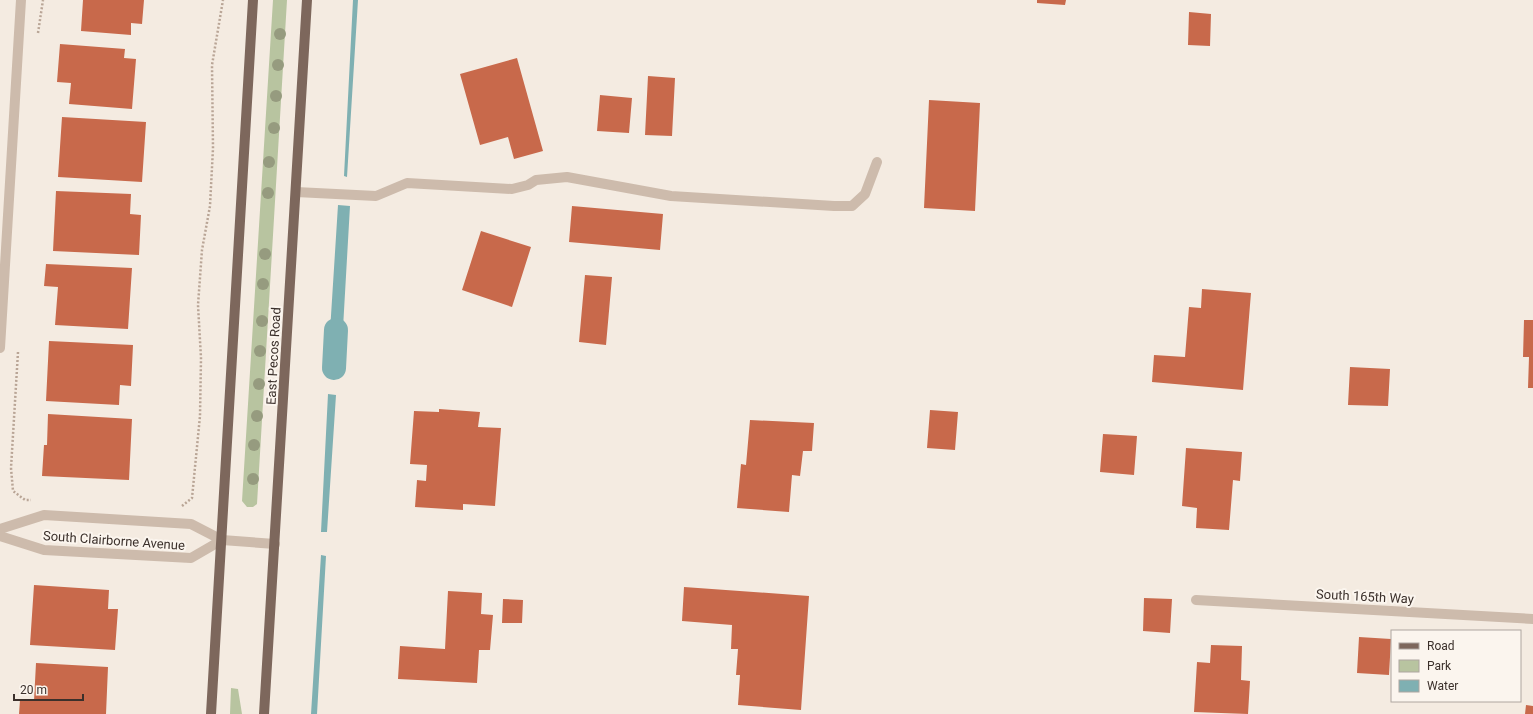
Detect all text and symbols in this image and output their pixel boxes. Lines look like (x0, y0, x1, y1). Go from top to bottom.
street label: East Pecos Road (263, 307, 284, 405)
street label: South Clairborne Avenue (43, 528, 185, 553)
street label: South 165th Way (1316, 586, 1414, 607)
legend (1391, 630, 1521, 702)
text: Road (1427, 639, 1455, 653)
text: Park (1427, 659, 1452, 673)
scale bar (14, 676, 83, 702)
text: Water (1427, 679, 1458, 693)
text: 20 m (20, 683, 47, 697)

